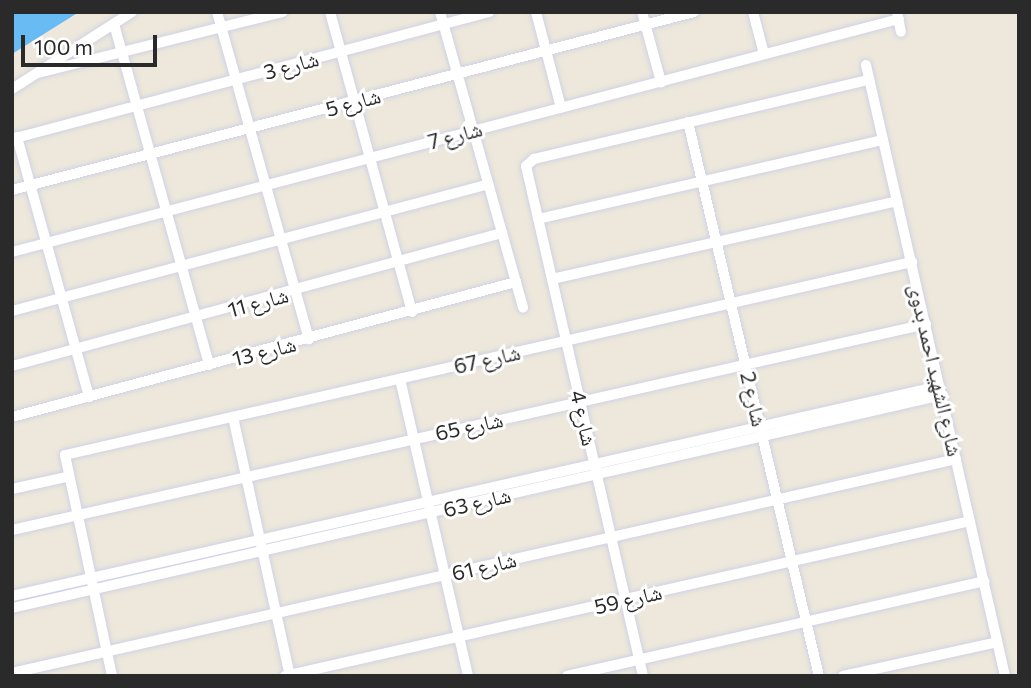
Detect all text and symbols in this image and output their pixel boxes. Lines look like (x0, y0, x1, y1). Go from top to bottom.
scale bar (24, 21, 161, 65)
text: 100 m (34, 34, 93, 59)
street label: شارع 3 (261, 46, 321, 84)
street label: شارع 5 (323, 83, 383, 121)
street label: شارع 7 (425, 116, 485, 154)
street label: شارع الشهيد احمد بدوى (904, 281, 968, 459)
street label: شارع 11 (225, 282, 291, 322)
street label: شارع 13 (229, 331, 299, 371)
street label: شارع 67 (451, 339, 523, 379)
street label: شارع 2 (735, 369, 773, 429)
street label: شارع 4 (565, 388, 603, 448)
street label: شارع 65 (433, 407, 505, 445)
street label: شارع 63 (441, 482, 513, 522)
street label: شارع 61 (449, 546, 519, 586)
street label: شارع 59 (592, 579, 664, 619)

